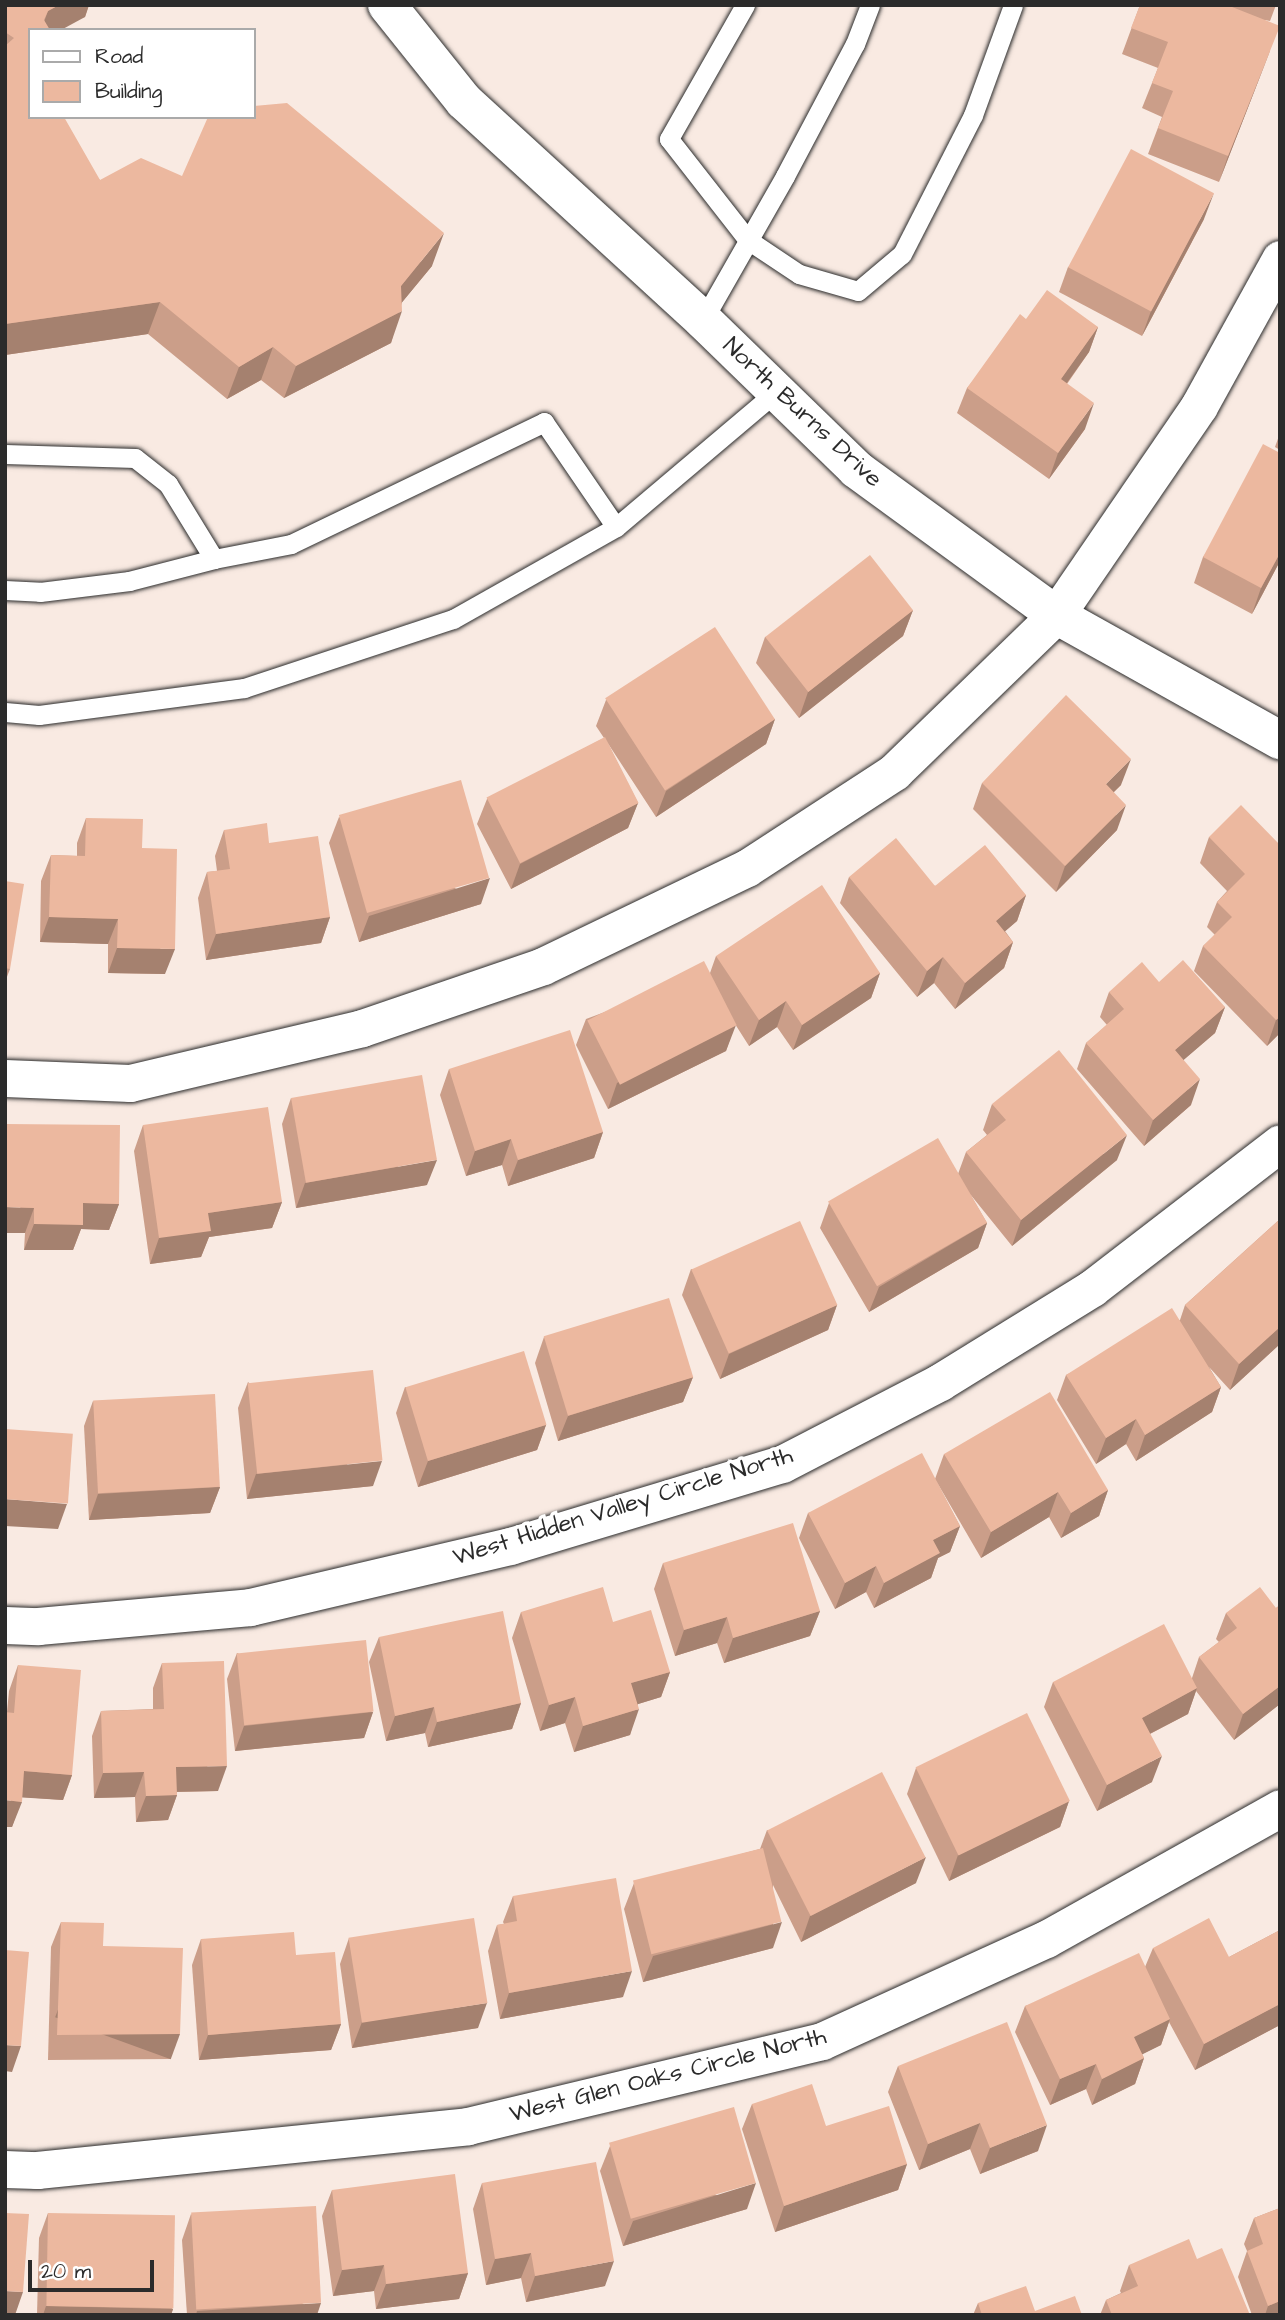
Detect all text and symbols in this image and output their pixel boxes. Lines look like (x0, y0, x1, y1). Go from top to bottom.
legend (28, 28, 256, 119)
text: Road (95, 42, 143, 71)
text: Building (95, 77, 162, 106)
street label: North Burns Drive (716, 332, 888, 494)
street label: West Hidden Valley Circle North (450, 1442, 796, 1572)
street label: West Glen Oaks Circle North (507, 2023, 829, 2129)
scale bar (32, 2246, 158, 2290)
text: 20 m (41, 2257, 91, 2286)

